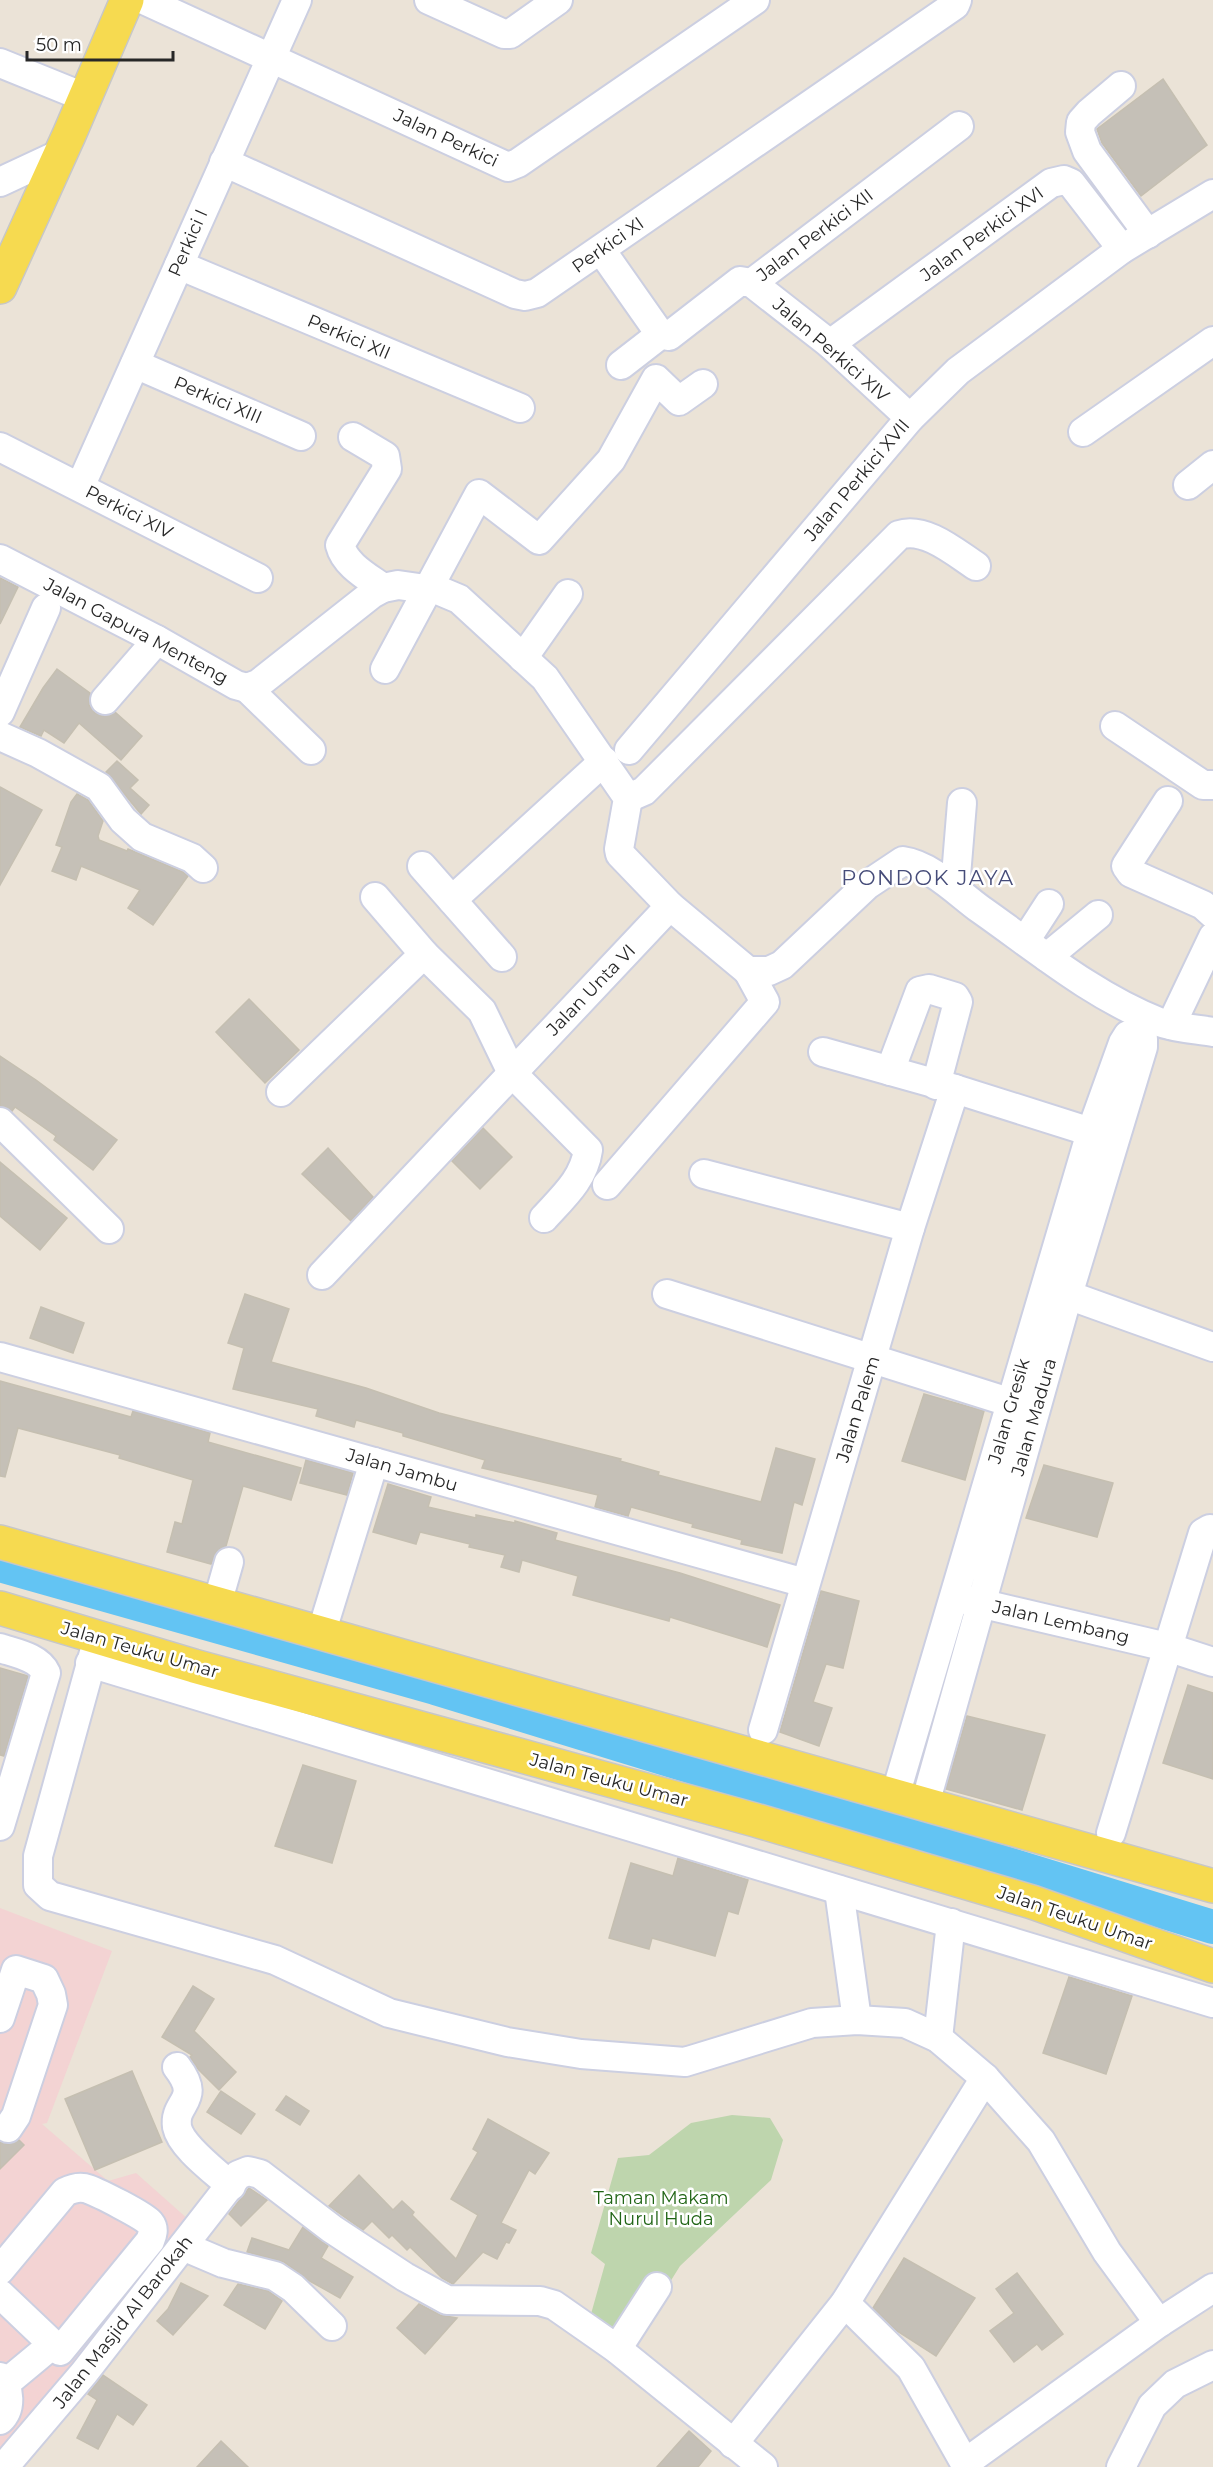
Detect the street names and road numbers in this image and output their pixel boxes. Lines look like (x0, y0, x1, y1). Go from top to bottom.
street label: Jalan Perkici (389, 104, 502, 172)
street label: Jalan Perkici XVI (915, 182, 1048, 287)
street label: Jalan Perkici XII (752, 184, 878, 287)
street label: Perkici I (163, 206, 213, 280)
street label: Perkici XI (568, 212, 648, 278)
street label: Jalan Perkici XIV (768, 293, 894, 407)
street label: Perkici XII (304, 310, 394, 364)
street label: Perkici XIII (171, 372, 265, 428)
street label: Jalan Perkici XVII (799, 415, 914, 546)
street label: Perkici XIV (82, 481, 177, 544)
street label: Jalan Gapura Menteng (39, 573, 232, 689)
street label: Jalan Unta VI (541, 940, 640, 1041)
street label: Jalan Palem (831, 1353, 885, 1466)
street label: Jalan Gresik (983, 1356, 1035, 1467)
street label: Jalan Madura (1006, 1356, 1061, 1479)
street label: Jalan Jambu (343, 1443, 460, 1496)
street label: Jalan Lembang (989, 1595, 1132, 1648)
street label: Jalan Teuku Umar (58, 1617, 221, 1683)
street label: Jalan Teuku Umar (527, 1748, 691, 1812)
street label: Jalan Teuku Umar (993, 1881, 1156, 1955)
street label: Jalan Masjid Al Barokah (48, 2231, 197, 2414)

